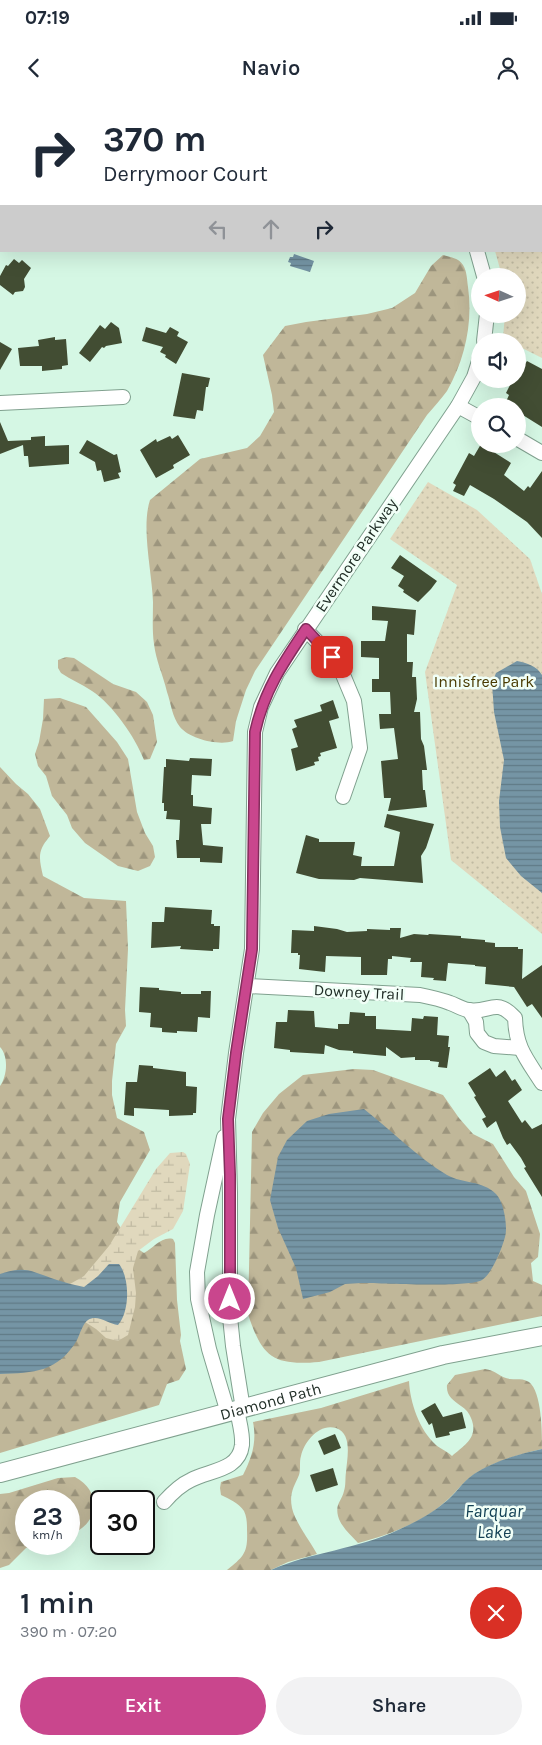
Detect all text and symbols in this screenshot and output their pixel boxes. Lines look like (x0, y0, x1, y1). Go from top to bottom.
text: 07:19 (25, 7, 70, 29)
icon: back (20, 54, 48, 82)
icon: person (494, 54, 522, 82)
text: Navio (242, 55, 300, 81)
text: 370 m (103, 119, 206, 160)
icon: right (20, 120, 85, 185)
text: Derrymoor Court (103, 161, 268, 187)
icon: left (204, 215, 232, 243)
icon: ahead (257, 215, 285, 243)
icon: right (310, 215, 338, 243)
north arrow (471, 268, 526, 322)
map controls (471, 268, 526, 453)
button: sound (471, 333, 526, 388)
button: search (471, 398, 526, 453)
street label: Evermore Parkway (311, 494, 401, 615)
pin (311, 636, 353, 678)
icon: arrive (318, 643, 346, 671)
park label: Innisfree Park (434, 672, 534, 691)
street label: Downey Trail (313, 980, 405, 1004)
position arrow (203, 1272, 255, 1324)
street label: Diamond Path (218, 1378, 323, 1424)
speed limit sign: 30 (90, 1490, 155, 1555)
water label: Farquar Lake (465, 1500, 524, 1543)
text: 23 (32, 1502, 63, 1531)
text: km/h (32, 1528, 63, 1542)
text: 1 min (20, 1585, 94, 1621)
button: close (470, 1587, 522, 1639)
text: 390 m · 07:20 (20, 1622, 117, 1641)
button: Exit (20, 1677, 266, 1735)
button: Share (276, 1677, 522, 1735)

